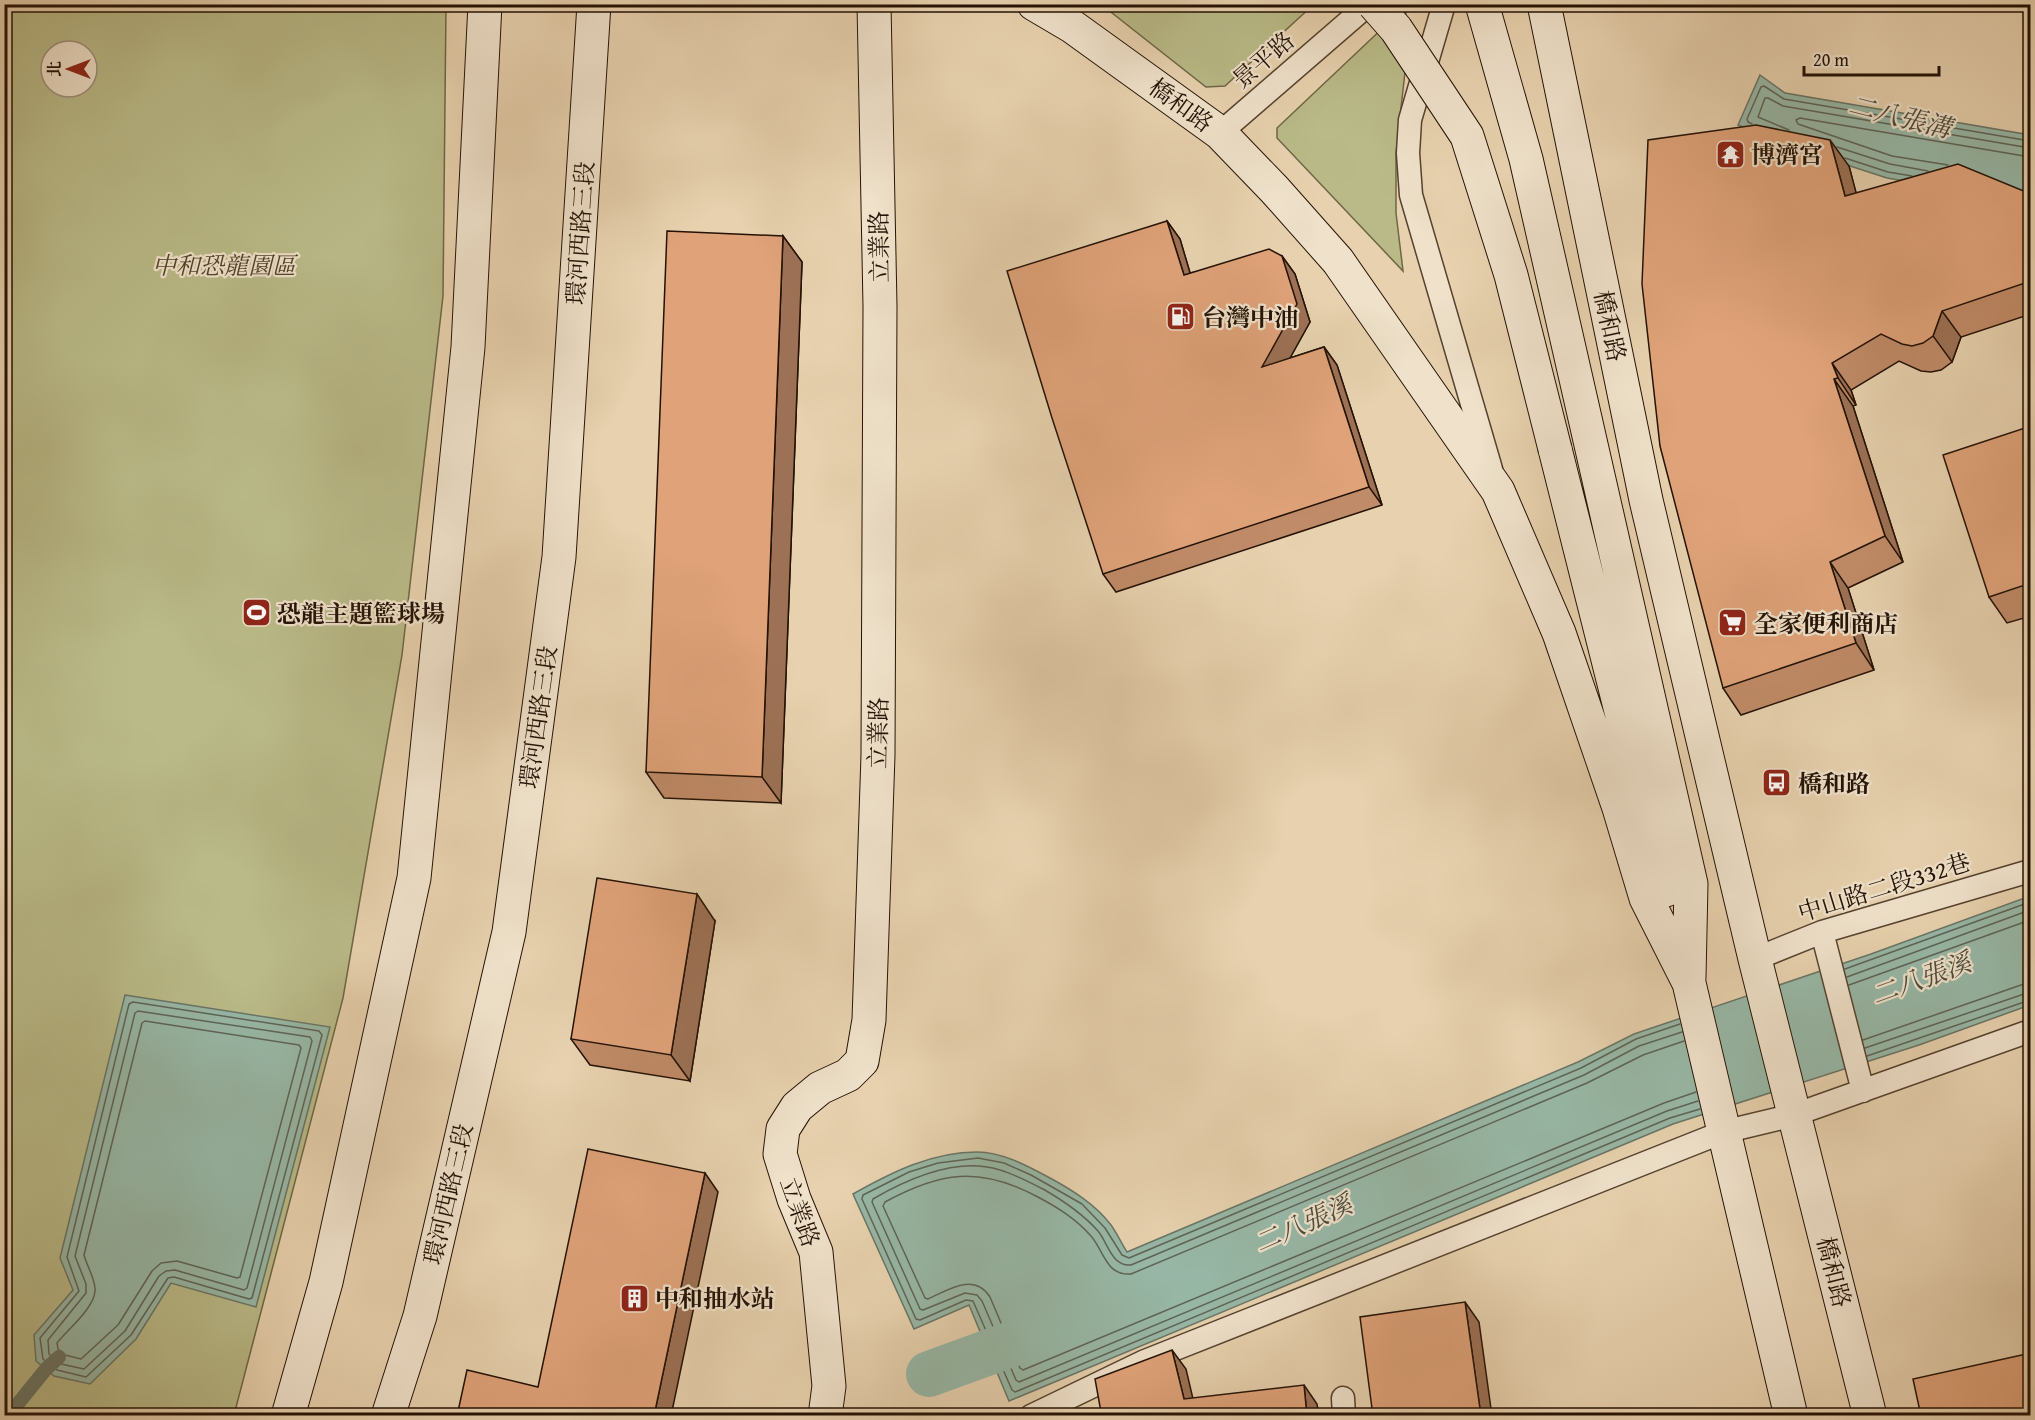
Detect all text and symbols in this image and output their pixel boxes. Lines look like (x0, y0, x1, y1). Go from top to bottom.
street label: 景平路 (1224, 23, 1302, 97)
north arrow (39, 39, 99, 99)
scale bar (1804, 39, 1939, 77)
text: 20 m (1813, 46, 1849, 73)
text: 北 (42, 61, 66, 77)
street label: 橋和路 (1142, 70, 1220, 140)
water label: 二八張溝 (1845, 84, 1959, 148)
place label: 博濟宮 (1751, 137, 1823, 172)
temple icon: 博濟宮 (1714, 138, 1746, 170)
street label: 環河西路三段 (558, 160, 602, 306)
street label: 立業路 (861, 211, 897, 283)
park label: 中和恐龍園區 (152, 248, 299, 283)
street label: 橋和路 (1585, 287, 1635, 365)
place label: 台灣中油 (1202, 300, 1298, 335)
fuel station icon: 台灣中油 (1165, 301, 1197, 333)
place label: 恐龍主題籃球場 (277, 596, 445, 631)
sports icon: 恐龍主題籃球場 (240, 597, 272, 629)
place label: 全家便利商店 (1754, 606, 1898, 641)
supermarket icon: 全家便利商店 (1717, 607, 1749, 639)
street label: 環河西路三段 (511, 643, 565, 791)
street label: 立業路 (860, 697, 896, 769)
place label: 橋和路 (1798, 766, 1870, 801)
bus stop icon: 橋和路 (1761, 767, 1793, 799)
street label: 中山路二段332巷 (1793, 844, 1975, 930)
water label: 二八張溪 (1865, 941, 1979, 1014)
street label: 環河西路三段 (415, 1120, 481, 1268)
street label: 立業路 (771, 1172, 829, 1252)
water label: 二八張溪 (1248, 1183, 1361, 1262)
street label: 橋和路 (1808, 1233, 1860, 1311)
place label: 中和抽水站 (655, 1281, 775, 1316)
building icon: 中和抽水站 (618, 1282, 650, 1314)

